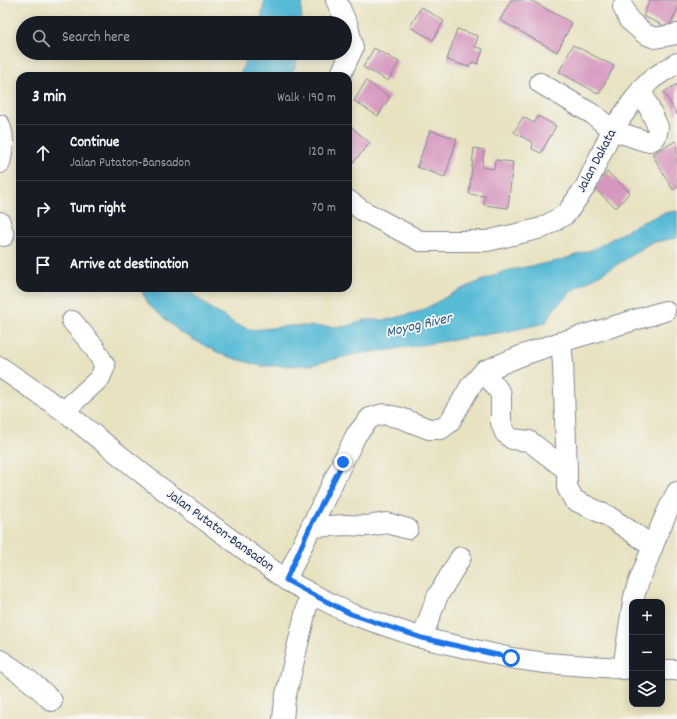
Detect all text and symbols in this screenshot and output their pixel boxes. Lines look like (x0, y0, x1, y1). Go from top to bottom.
search box (16, 16, 352, 60)
icon: search (30, 27, 52, 49)
text: Search here (62, 27, 130, 49)
text: 3 min (32, 86, 66, 110)
text: Walk · 190 m (277, 89, 336, 108)
street label: Jalan Dakata (572, 125, 622, 196)
text: Continue (70, 132, 119, 154)
icon: ahead (32, 142, 54, 164)
text: 120 m (308, 143, 336, 162)
text: Jalan Putaton-Bansadon (70, 154, 190, 173)
icon: right (32, 198, 54, 220)
text: Turn right (70, 198, 126, 220)
text: 70 m (312, 199, 336, 218)
icon: arrive (32, 254, 54, 276)
text: Arrive at destination (70, 254, 188, 276)
water label: Moyog River (384, 307, 455, 344)
route end (334, 453, 352, 471)
street label: Jalan Putaton-Bansadon (162, 485, 278, 577)
map controls (629, 599, 665, 707)
button: + (629, 599, 665, 635)
button: − (629, 635, 665, 671)
route start (502, 649, 520, 667)
button: layers (629, 671, 665, 707)

